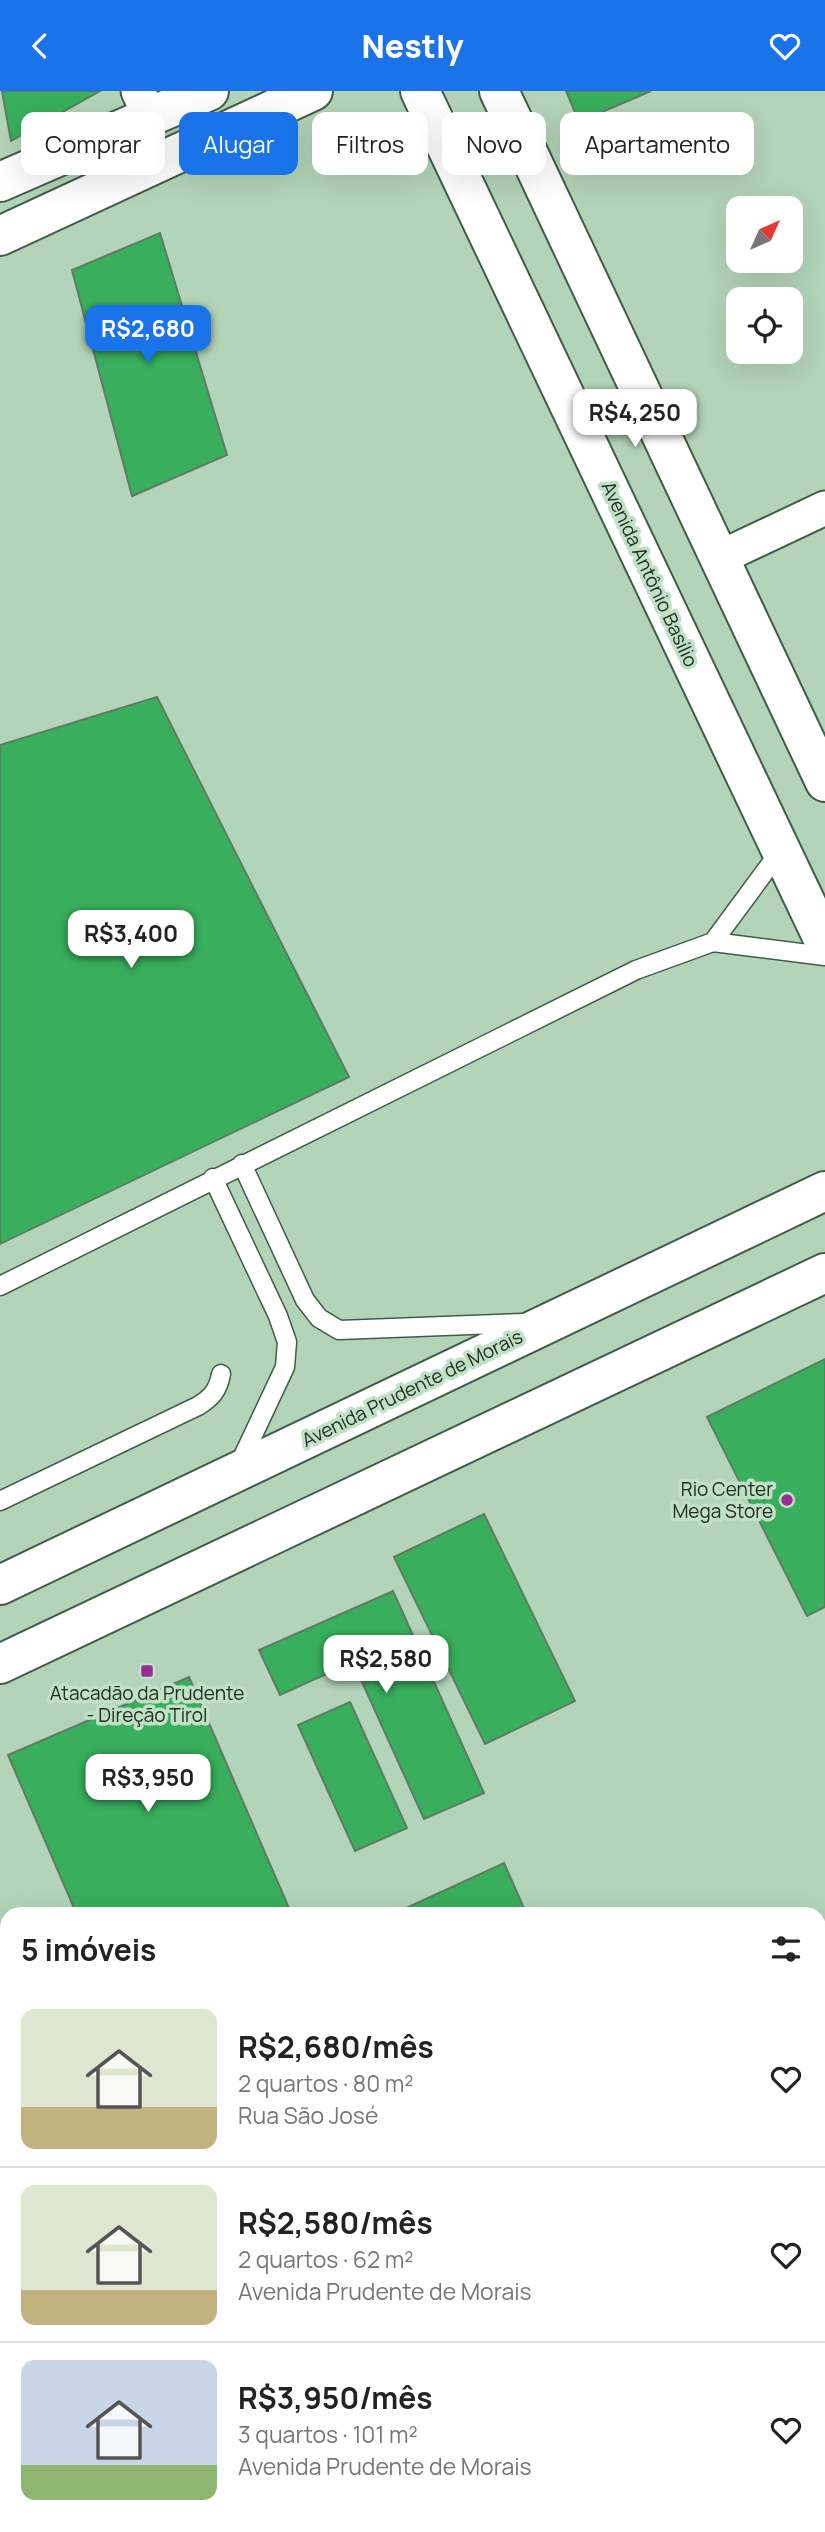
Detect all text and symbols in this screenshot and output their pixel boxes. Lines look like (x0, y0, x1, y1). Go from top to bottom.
text: Nestly (361, 24, 464, 68)
icon: back (21, 27, 59, 65)
icon: heart (766, 27, 804, 65)
chip: Comprar (21, 112, 165, 175)
chip: Alugar (179, 112, 298, 175)
chip: Filtros (312, 112, 428, 175)
chip: Novo (442, 112, 546, 175)
chip: Apartamento (560, 112, 754, 175)
north arrow (726, 196, 803, 273)
map controls (726, 196, 803, 364)
button: locate (726, 287, 803, 364)
pin: R$2,680 (83, 306, 213, 365)
text: R$2,680 (101, 312, 195, 344)
pin: R$4,250 (570, 389, 700, 449)
text: R$4,250 (589, 396, 681, 428)
street label: Avenida Antônio Basílio (596, 477, 704, 671)
pin: R$3,400 (66, 911, 196, 970)
text: R$3,400 (84, 917, 178, 949)
street label: Avenida Prudente de Morais (297, 1323, 527, 1453)
place label: Rio Center Mega Store (672, 1476, 773, 1524)
marker: Rio Center Mega Store (779, 1492, 795, 1508)
pin: R$2,580 (321, 1635, 451, 1695)
text: R$2,580 (340, 1642, 433, 1674)
marker: Atacadão da Prudente - Direção Tirol (139, 1663, 155, 1679)
place label: Atacadão da Prudente - Direção Tirol (50, 1680, 244, 1728)
pin: R$3,950 (83, 1755, 213, 1814)
text: R$3,950 (102, 1761, 194, 1793)
text: 5 imóveis (21, 1929, 156, 1970)
icon: filters (767, 1930, 805, 1968)
text: R$2,680/mês (238, 2026, 434, 2067)
icon: home (77, 2037, 161, 2121)
icon: heart (767, 2060, 805, 2098)
text: 2 quartos · 80 m² (238, 2067, 413, 2099)
text: Rua São José (238, 2099, 378, 2131)
text: R$2,580/mês (238, 2202, 433, 2243)
icon: home (77, 2213, 161, 2297)
icon: heart (767, 2236, 805, 2274)
text: 2 quartos · 62 m² (238, 2243, 413, 2275)
text: Avenida Prudente de Morais (238, 2275, 532, 2307)
text: R$3,950/mês (238, 2377, 433, 2418)
icon: home (77, 2388, 161, 2472)
icon: heart (767, 2411, 805, 2449)
text: 3 quartos · 101 m² (238, 2418, 418, 2450)
text: Avenida Prudente de Morais (238, 2450, 532, 2482)

